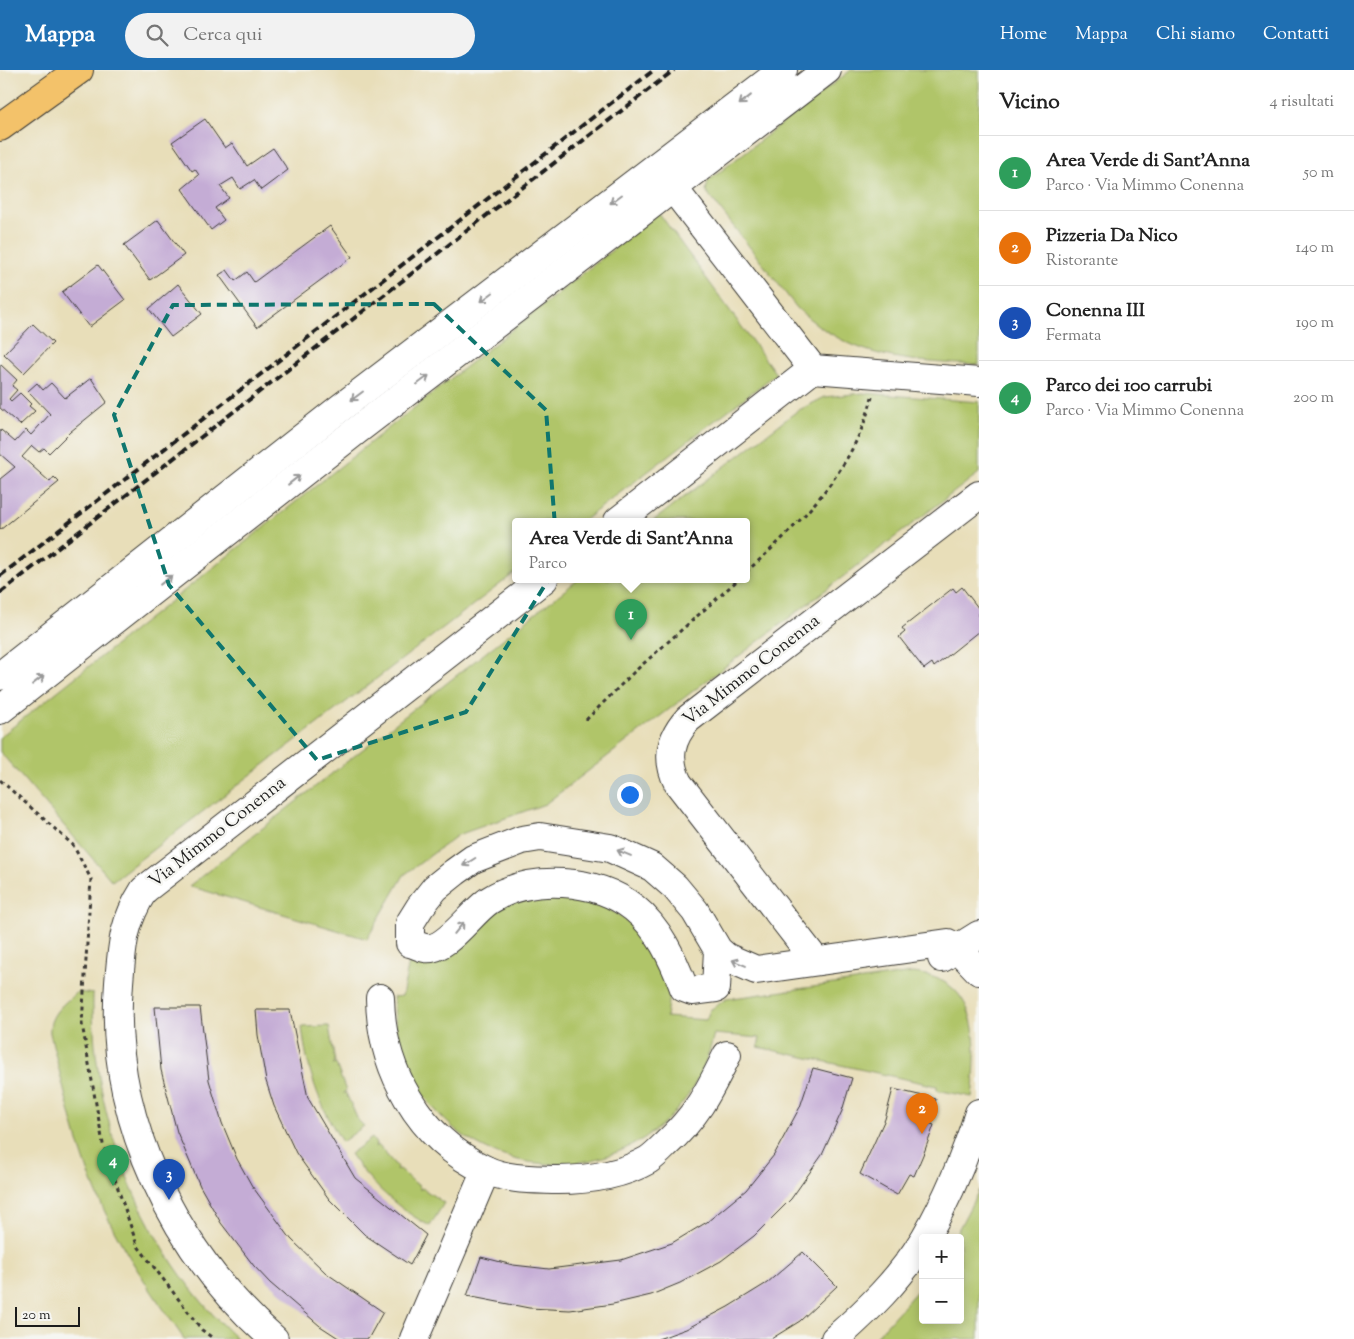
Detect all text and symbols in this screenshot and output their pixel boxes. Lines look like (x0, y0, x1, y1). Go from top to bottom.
search box (125, 13, 475, 58)
text: Mappa (25, 18, 95, 52)
icon: search (143, 21, 171, 49)
text: Cerca qui (183, 22, 262, 49)
text: Home (1000, 22, 1047, 48)
text: Mappa (1075, 22, 1128, 48)
text: Chi siamo (1156, 22, 1235, 48)
text: Contatti (1263, 22, 1329, 48)
text: Vicino (999, 88, 1060, 118)
text: 4 risultati (1269, 91, 1334, 114)
one-way arrow (738, 95, 752, 105)
text: Area Verde di Sant'Anna (1046, 148, 1250, 175)
text: 1 (1012, 162, 1018, 185)
text: 50 m (1303, 162, 1334, 185)
text: Parco · Via Mimmo Conenna (1046, 175, 1244, 198)
one-way arrow (609, 194, 623, 204)
text: Pizzeria Da Nico (1046, 223, 1178, 250)
text: 2 (1011, 237, 1019, 260)
text: 140 m (1296, 237, 1334, 260)
text: Ristorante (1046, 250, 1118, 273)
one-way arrow (480, 292, 493, 303)
text: Conenna III (1046, 298, 1145, 325)
text: 3 (1012, 312, 1018, 335)
text: 190 m (1296, 312, 1334, 335)
text: Fermata (1046, 325, 1101, 348)
text: Parco dei 100 carrubi (1046, 373, 1212, 400)
one-way arrow (416, 375, 429, 386)
text: 4 (1011, 387, 1019, 410)
text: 200 m (1293, 387, 1334, 410)
one-way arrow (350, 391, 364, 401)
text: Parco · Via Mimmo Conenna (1046, 400, 1244, 423)
one-way arrow (287, 474, 300, 485)
popup (512, 518, 750, 583)
text: Area Verde di Sant'Anna (529, 526, 733, 553)
text: Parco (529, 553, 567, 576)
one-way arrow (159, 574, 172, 585)
pin: 1 (615, 599, 647, 640)
street label: Via Mimmo Conenna (678, 609, 826, 733)
one-way arrow (31, 675, 45, 685)
street label: Via Mimmo Conenna (144, 771, 292, 895)
your location (617, 782, 643, 808)
one-way arrow (617, 848, 632, 857)
one-way arrow (462, 858, 476, 868)
one-way arrow (453, 922, 464, 935)
one-way arrow (732, 957, 747, 967)
pin: 2 (906, 1093, 938, 1134)
pin: 4 (97, 1145, 129, 1186)
pin: 3 (153, 1159, 185, 1200)
map controls (919, 1234, 964, 1324)
button: + (919, 1234, 964, 1279)
button: − (919, 1279, 964, 1324)
scale bar (15, 1304, 80, 1327)
text: 20 m (22, 1306, 51, 1326)

